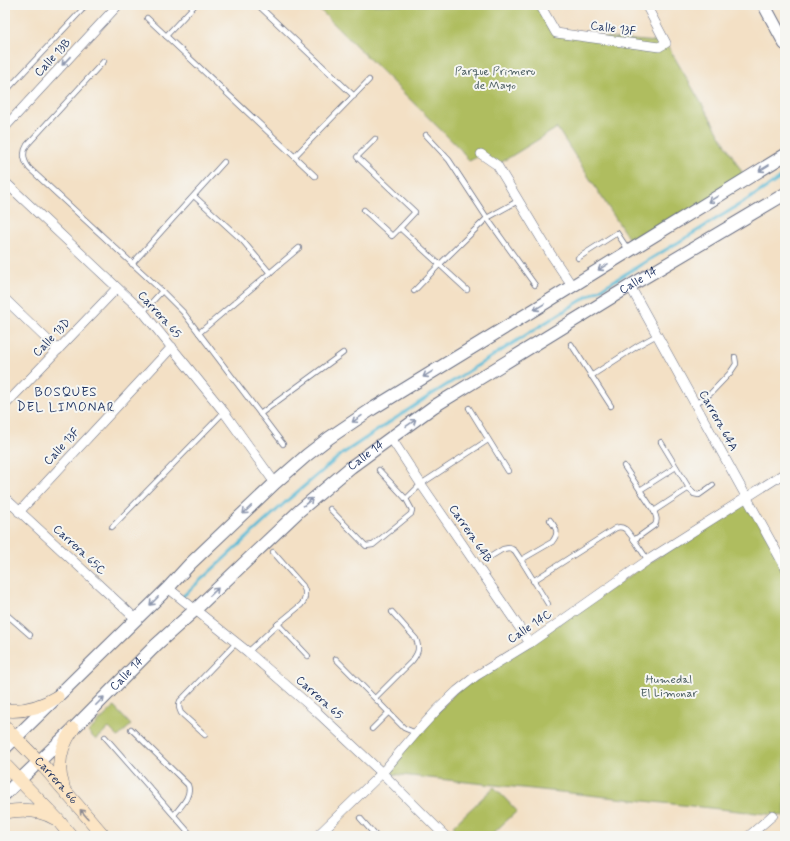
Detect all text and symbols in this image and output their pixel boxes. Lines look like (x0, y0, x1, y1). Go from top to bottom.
street label: Calle 13F (589, 18, 637, 40)
street label: Calle 13B (31, 35, 75, 81)
one-way arrow (61, 56, 71, 66)
park label: Parque Primero de Mayo (455, 64, 536, 94)
one-way arrow (758, 164, 770, 172)
one-way arrow (708, 195, 719, 203)
one-way arrow (598, 263, 609, 271)
street label: Calle 14 (616, 263, 661, 299)
street label: Carrera 65 (134, 288, 184, 342)
one-way arrow (534, 303, 545, 311)
street label: Calle 13D (30, 315, 74, 361)
one-way arrow (422, 371, 434, 379)
district label: BOSQUES DEL LIMONAR (17, 384, 115, 416)
street label: Carrera 64A (695, 388, 741, 454)
one-way arrow (352, 415, 363, 423)
one-way arrow (405, 419, 416, 427)
street label: Calle 13F (41, 425, 83, 469)
street label: Calle 14 (345, 437, 388, 475)
one-way arrow (303, 498, 314, 507)
street label: Carrera 64B (445, 502, 496, 567)
one-way arrow (242, 505, 252, 515)
street label: Carrera 65C (49, 521, 109, 579)
one-way arrow (209, 587, 219, 597)
one-way arrow (149, 596, 159, 606)
street label: Calle 14C (505, 606, 556, 648)
street label: Calle 14 (107, 654, 147, 695)
park label: Humedal El Limonar (640, 672, 698, 702)
street label: Carrera 65 (292, 673, 346, 723)
one-way arrow (95, 696, 105, 706)
street label: Carrera 66 (30, 753, 81, 808)
one-way arrow (80, 808, 89, 819)

